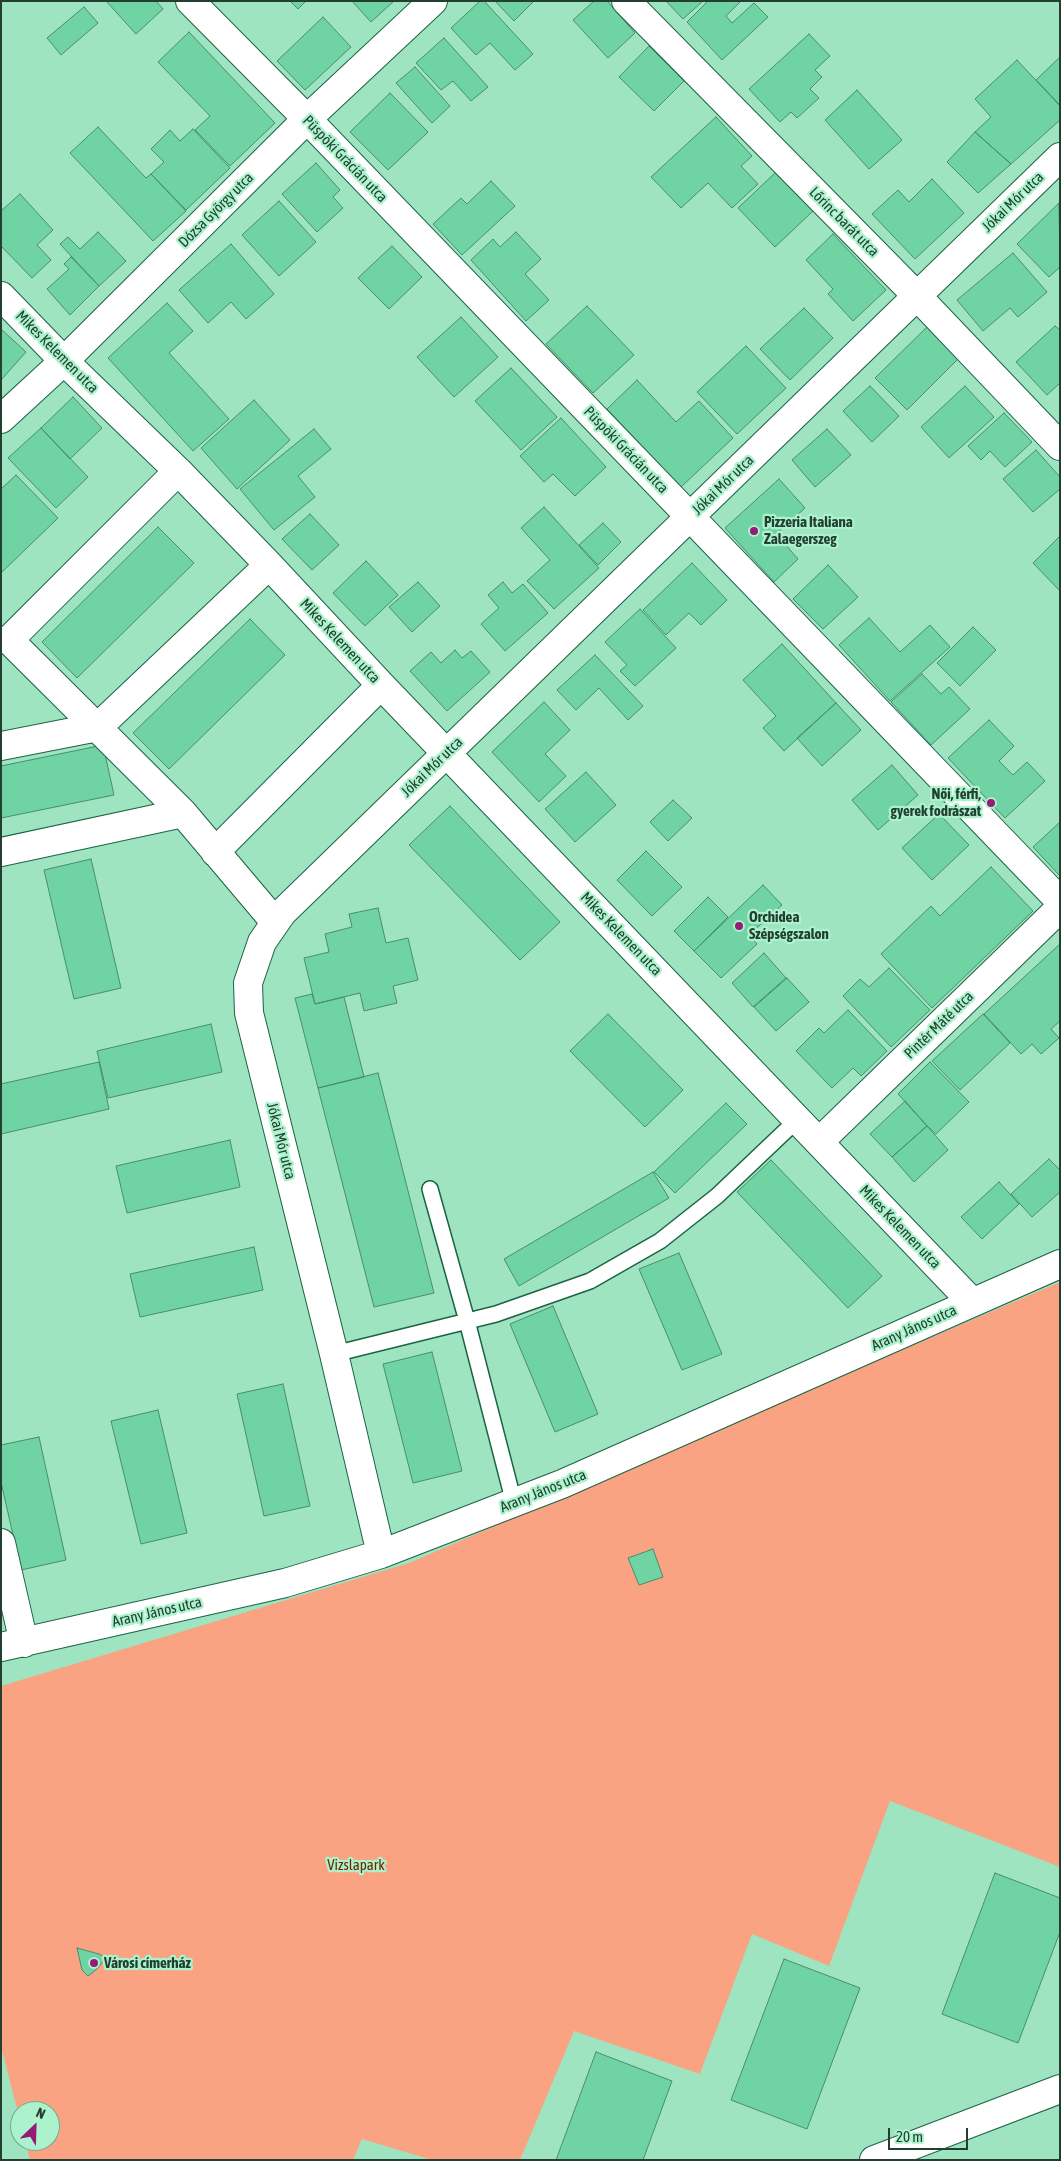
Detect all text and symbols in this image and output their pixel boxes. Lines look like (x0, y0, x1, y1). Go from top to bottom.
street label: Püspöki Grácián utca (299, 112, 391, 206)
street label: Jókai Mór utca (979, 168, 1047, 236)
street label: Dózsa György utca (175, 169, 257, 251)
street label: Lőrinc barát utca (805, 183, 883, 261)
street label: Mikes Kelemen utca (12, 307, 102, 397)
street label: Püspöki Grácián utca (580, 403, 672, 497)
street label: Jókai Mór utca (689, 451, 757, 519)
place label: Pizzeria Italiana Zalaegerszeg (764, 513, 853, 548)
marker: Pizzeria Italiana Zalaegerszeg (748, 525, 760, 537)
street label: Mikes Kelemen utca (296, 595, 384, 687)
street label: Jókai Mór utca (398, 733, 466, 801)
place label: Női, férfi, gyerek fodrászat (890, 785, 981, 820)
marker: Női, férfi, gyerek fodrászat (985, 797, 997, 809)
street label: Mikes Kelemen utca (577, 888, 665, 980)
place label: Orchidea Szépségszalon (749, 908, 829, 943)
marker: Orchidea Szépségszalon (733, 920, 745, 932)
street label: Pintér Máté utca (901, 988, 977, 1062)
street label: Jókai Mór utca (263, 1101, 299, 1181)
street label: Mikes Kelemen utca (856, 1181, 944, 1273)
street label: Arany János utca (869, 1301, 959, 1355)
street label: Arany János utca (497, 1466, 589, 1516)
street label: Arany János utca (110, 1593, 204, 1631)
park label: Vizslapark (327, 1856, 385, 1874)
place label: Városi címerház (104, 1954, 191, 1972)
marker: Városi címerház (88, 1957, 100, 1969)
north arrow (10, 2101, 60, 2151)
text: N (34, 2104, 48, 2122)
scale bar (891, 2118, 971, 2150)
text: 20 m (896, 2128, 923, 2145)

